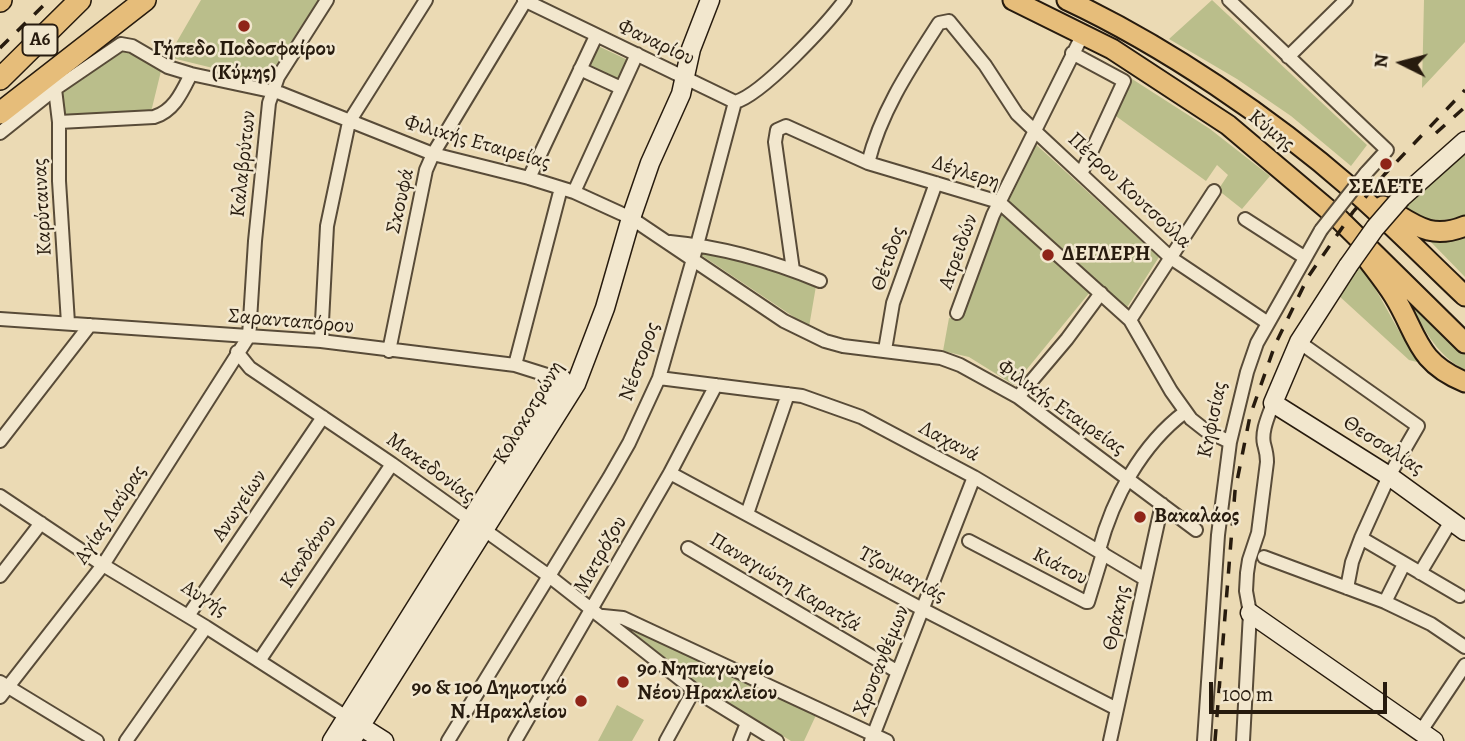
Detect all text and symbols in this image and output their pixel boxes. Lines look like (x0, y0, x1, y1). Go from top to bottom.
street label: Φαναρίου (613, 14, 699, 72)
marker: Γήπεδο Ποδοσφαίρου (Κύμης) (236, 18, 252, 34)
road number: Α6 (22, 24, 58, 56)
north arrow (1367, 28, 1437, 98)
place label: Γήπεδο Ποδοσφαίρου (Κύμης) (153, 37, 335, 87)
text: N (1367, 53, 1395, 69)
street label: Κύμης (1243, 105, 1299, 157)
street label: Καλαβρύτων (226, 109, 262, 219)
street label: Φιλικής Εταιρείας (401, 110, 553, 176)
street label: Πέτρου Κουτσούλα (1062, 127, 1196, 255)
street label: Δέγλερη (929, 150, 1003, 196)
marker: ΣΕΛΕΤΕ (1378, 156, 1394, 172)
street label: Καρύταινας (28, 157, 58, 257)
street label: Σκουφά (381, 166, 421, 236)
place label: ΣΕΛΕΤΕ (1349, 175, 1423, 201)
street label: Ατρειδών (934, 211, 984, 293)
street label: Θέτιδος (866, 224, 912, 294)
place label: ΔΕΓΛΕΡΗ (1062, 242, 1150, 268)
marker: ΔΕΓΛΕΡΗ (1040, 247, 1056, 263)
street label: Σαρανταπόρου (227, 304, 355, 340)
street label: Νέστορος (614, 319, 666, 405)
street label: Φιλικής Εταιρείας (992, 354, 1130, 462)
street label: Κολοκοτρώνη (488, 357, 570, 469)
street label: Κηφισίας (1193, 379, 1233, 461)
street label: Θεσσαλίας (1338, 411, 1428, 481)
street label: Λαχανά (915, 416, 983, 468)
street label: Μακεδονίας (381, 428, 479, 508)
street label: Αγίας Λαύρας (70, 461, 152, 569)
street label: Ανωγείων (207, 465, 273, 547)
place label: Βακαλάος (1154, 504, 1239, 530)
marker: Βακαλάος (1132, 509, 1148, 525)
street label: Κανδάνου (275, 511, 343, 593)
street label: Ματρόζου (569, 512, 633, 598)
street label: Παναγιώτη Καρατζά (705, 528, 865, 638)
street label: Τζουμαγιάς (854, 541, 950, 609)
street label: Κιάτου (1028, 542, 1092, 592)
street label: Αυγής (176, 575, 232, 623)
street label: Θράκης (1098, 583, 1136, 653)
street label: Χρυσανθέμων (848, 602, 916, 720)
place label: 9ο Νηπιαγωγείο Νέου Ηρακλείου (637, 657, 777, 707)
scale bar (1213, 668, 1392, 712)
marker: 9ο Νηπιαγωγείο Νέου Ηρακλείου (615, 674, 631, 690)
place label: 9ο & 10ο Δημοτικό Ν. Ηρακλείου (412, 676, 567, 726)
text: 100 m (1222, 680, 1273, 708)
marker: 9ο & 10ο Δημοτικό Ν. Ηρακλείου (573, 693, 589, 709)

